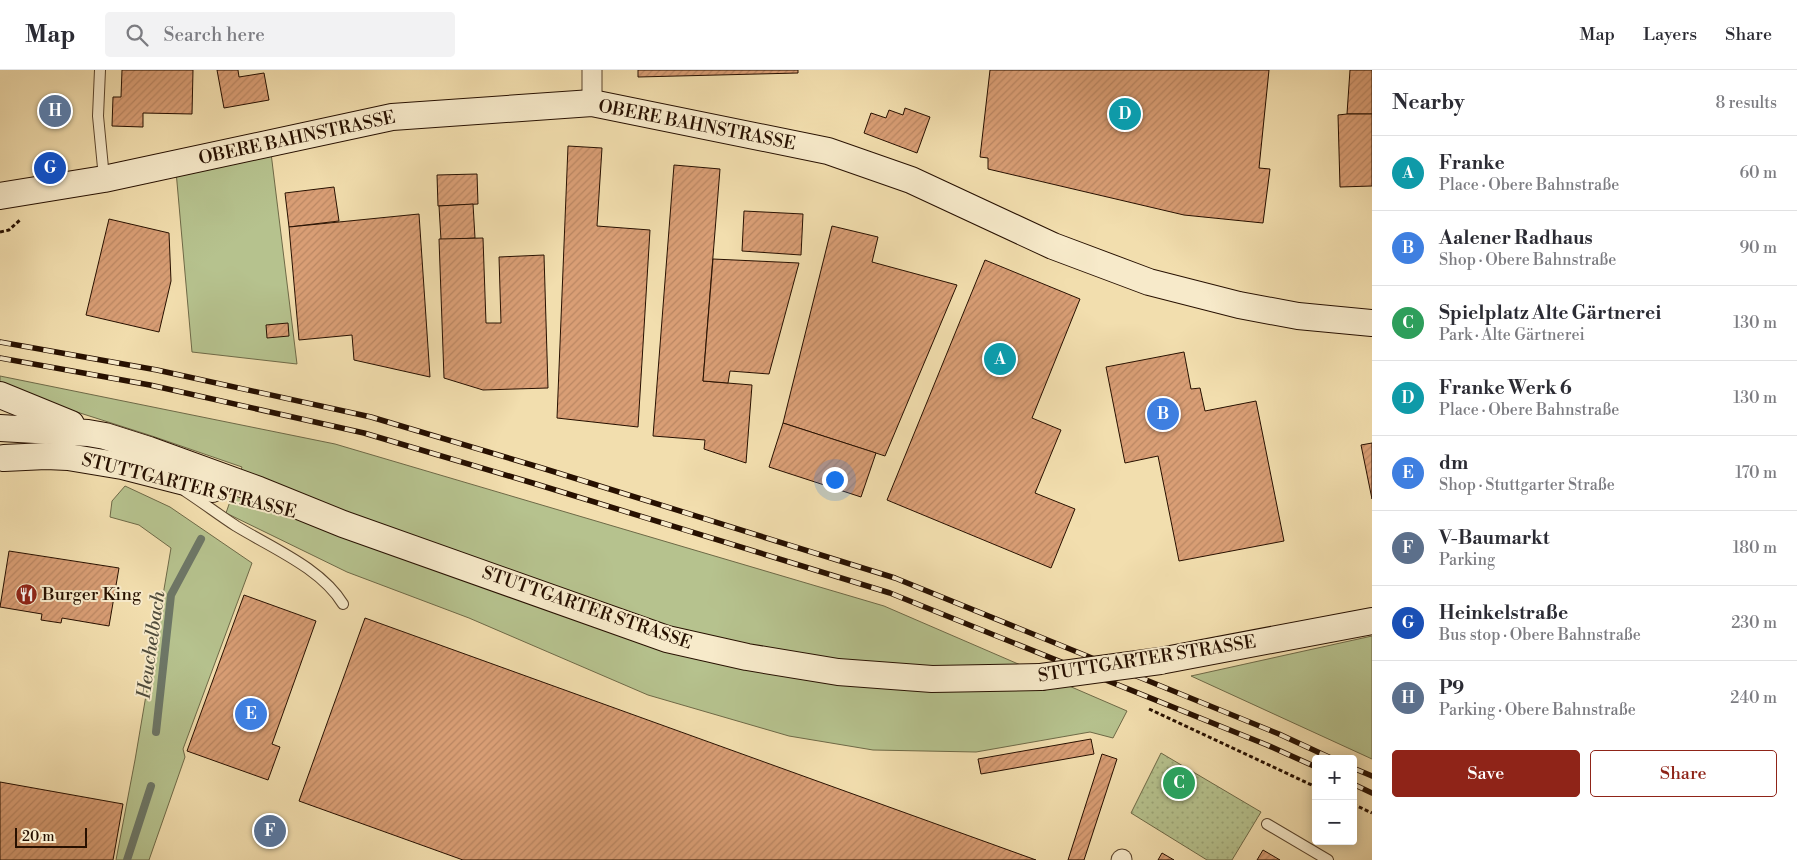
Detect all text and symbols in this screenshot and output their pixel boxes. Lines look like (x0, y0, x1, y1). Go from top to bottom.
search box (105, 12, 455, 57)
text: Map (25, 20, 75, 50)
icon: search (123, 21, 151, 49)
text: Search here (163, 23, 265, 47)
text: Map (1580, 23, 1615, 46)
text: Layers (1643, 23, 1697, 46)
text: Share (1725, 23, 1772, 46)
text: Nearby (1392, 90, 1465, 116)
pin: H (39, 92, 71, 130)
text: 8 results (1715, 93, 1777, 113)
street label: OBERE BAHNSTRASSE (596, 95, 798, 155)
pin: D (1109, 95, 1141, 133)
street label: OBERE BAHNSTRASSE (196, 106, 398, 170)
pin: G (34, 149, 66, 187)
text: Franke (1439, 151, 1505, 175)
text: A (1402, 163, 1414, 183)
text: 60 m (1739, 163, 1777, 183)
text: Place · Obere Bahnstraße (1439, 175, 1619, 195)
text: Aalener Radhaus (1439, 226, 1593, 250)
text: B (1402, 238, 1414, 258)
text: 90 m (1739, 238, 1777, 258)
text: Shop · Obere Bahnstraße (1439, 250, 1616, 270)
text: Spielplatz Alte Gärtnerei (1439, 301, 1661, 325)
text: C (1402, 313, 1414, 333)
text: 130 m (1733, 313, 1777, 333)
text: Park · Alte Gärtnerei (1439, 325, 1585, 345)
pin: A (984, 340, 1016, 378)
text: Franke Werk 6 (1439, 376, 1572, 400)
text: D (1402, 388, 1414, 408)
text: 130 m (1733, 388, 1777, 408)
pin: B (1147, 395, 1179, 433)
text: Place · Obere Bahnstraße (1439, 400, 1619, 420)
street label: STUTTGARTER STRASSE (79, 448, 299, 524)
text: dm (1439, 451, 1468, 475)
text: E (1402, 463, 1414, 483)
text: 170 m (1735, 463, 1777, 483)
your location (822, 467, 848, 493)
text: Shop · Stuttgarter Straße (1439, 475, 1615, 495)
text: V-Baumarkt (1439, 526, 1550, 550)
text: F (1402, 538, 1414, 558)
text: 180 m (1733, 538, 1777, 558)
text: Parking (1439, 550, 1495, 570)
street label: STUTTGARTER STRASSE (479, 561, 695, 655)
restaurant icon: Burger King (14, 582, 38, 606)
place label: Burger King (41, 583, 142, 606)
water label: Heuchelbach (131, 589, 170, 701)
text: Heinkelstraße (1439, 601, 1568, 625)
text: G (1402, 613, 1414, 633)
text: 230 m (1731, 613, 1777, 633)
text: Bus stop · Obere Bahnstraße (1439, 625, 1641, 645)
street label: STUTTGARTER STRASSE (1036, 630, 1258, 688)
text: P9 (1439, 676, 1464, 700)
text: H (1401, 688, 1415, 708)
text: 240 m (1730, 688, 1777, 708)
pin: E (235, 695, 267, 733)
text: Parking · Obere Bahnstraße (1439, 700, 1636, 720)
button: Save (1392, 750, 1580, 797)
button: Share (1590, 750, 1777, 797)
map controls (1312, 755, 1357, 845)
button: + (1312, 755, 1357, 800)
pin: C (1163, 764, 1195, 802)
button: − (1312, 800, 1357, 845)
pin: F (254, 812, 286, 850)
scale bar (15, 825, 88, 848)
text: 20 m (22, 828, 54, 846)

